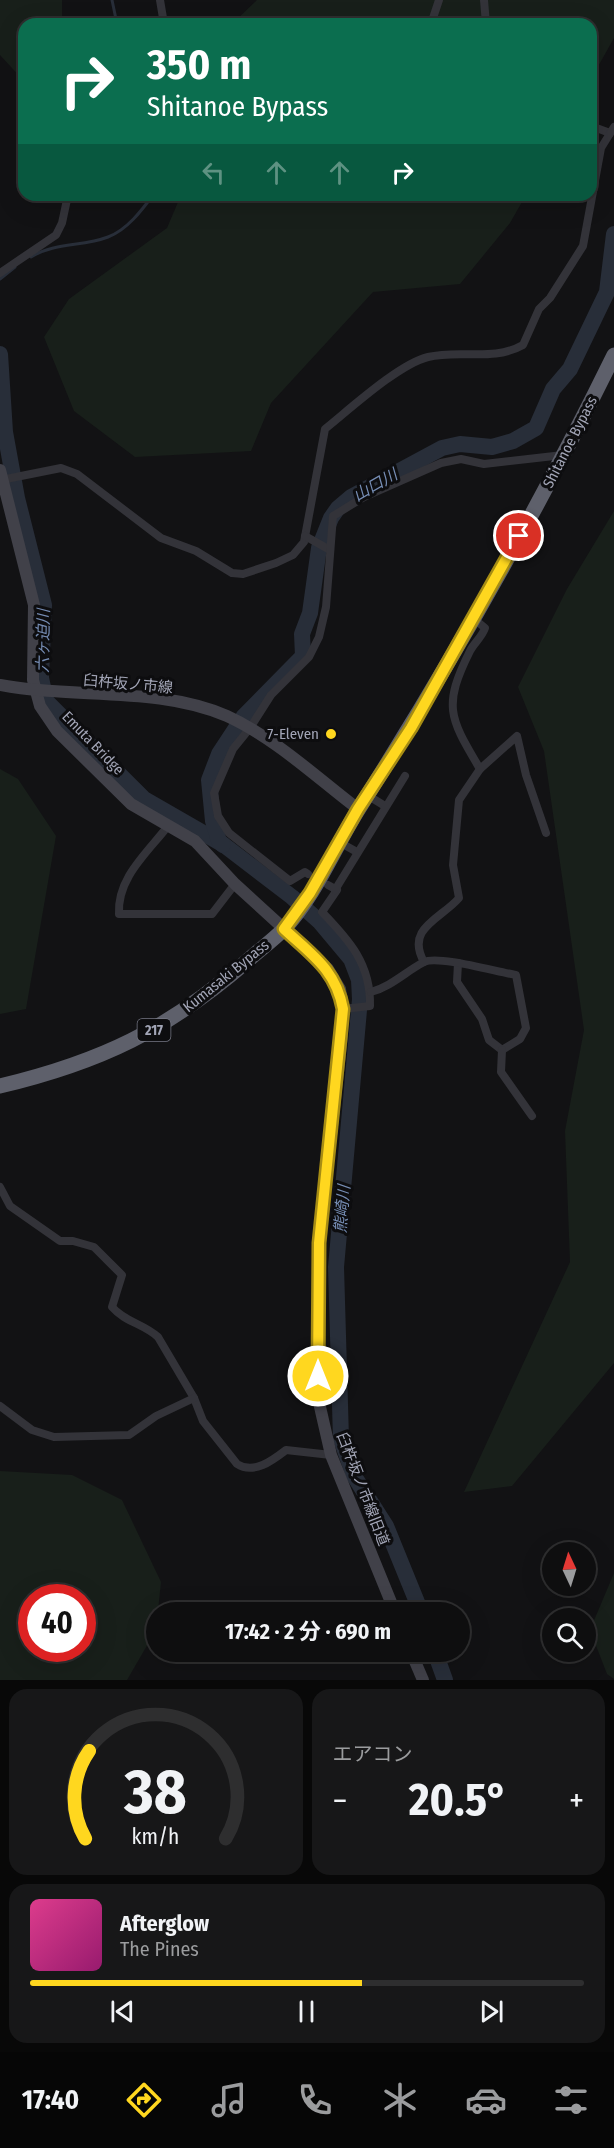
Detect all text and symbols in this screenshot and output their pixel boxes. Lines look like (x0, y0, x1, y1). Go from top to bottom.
text: 350 m (147, 40, 251, 90)
icon: right (48, 42, 126, 120)
text: Shitanoe Bypass (147, 91, 328, 123)
icon: left (197, 156, 230, 189)
icon: ahead (260, 156, 293, 189)
icon: ahead (323, 156, 356, 189)
icon: right (386, 156, 419, 189)
street label: Shitanoe Bypass (539, 393, 601, 491)
water label: 山口川 (349, 464, 402, 505)
pin (493, 510, 544, 561)
icon: arrive (502, 519, 535, 552)
water label: 六ヶ迫川 (33, 607, 53, 673)
street label: 臼杵坂ノ市線 (82, 671, 174, 697)
street label: Emuta Bridge (58, 707, 128, 779)
place label: 7-Eleven (267, 725, 319, 743)
marker: 7-Eleven (324, 727, 338, 741)
street label: Kumasaki Bypass (180, 936, 272, 1016)
road number: 217 (138, 1019, 170, 1041)
water label: 熊崎川 (330, 1182, 354, 1234)
position arrow (286, 1344, 350, 1408)
street label: 臼杵坂ノ市線旧道 (333, 1430, 393, 1548)
north arrow (542, 1542, 596, 1596)
map controls (542, 1542, 596, 1662)
speed limit sign: 40 (18, 1584, 96, 1662)
button: search (542, 1608, 596, 1662)
text: 17:42 · 2 分 · 690 m (225, 1618, 391, 1645)
text: エアコン (333, 1742, 413, 1766)
text: 38 (124, 1755, 187, 1830)
text: 20.5° (409, 1773, 508, 1827)
text: − (333, 1781, 347, 1821)
text: + (569, 1781, 584, 1821)
text: km/h (132, 1824, 180, 1850)
text: Afterglow (120, 1910, 209, 1937)
text: The Pines (120, 1937, 199, 1961)
icon: previous (106, 1995, 139, 2028)
icon: pause (290, 1995, 323, 2028)
icon: next (475, 1995, 508, 2028)
icon: directions (123, 2079, 165, 2121)
icon: music (208, 2079, 250, 2121)
icon: phone (294, 2079, 336, 2121)
icon: climate (379, 2079, 421, 2121)
icon: car (465, 2079, 507, 2121)
icon: filters (550, 2079, 592, 2121)
text: 17:40 (22, 2084, 79, 2116)

